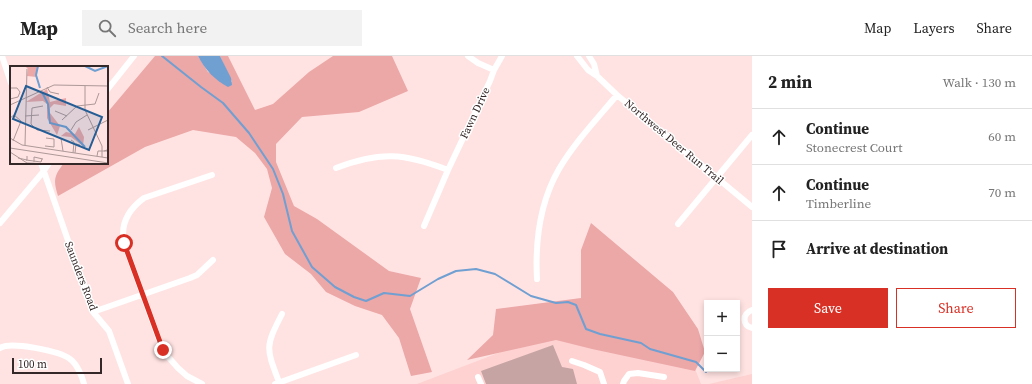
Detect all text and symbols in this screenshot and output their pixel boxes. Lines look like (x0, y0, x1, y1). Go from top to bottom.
search box (82, 10, 362, 46)
text: Map (20, 15, 58, 41)
icon: search (96, 17, 118, 39)
text: Search here (128, 17, 207, 38)
text: Map (864, 18, 891, 38)
text: Layers (913, 18, 955, 38)
text: Share (977, 18, 1012, 38)
inset map (10, 66, 108, 164)
text: 2 min (768, 70, 812, 94)
text: Walk · 130 m (943, 74, 1016, 91)
street label: Fawn Drive (456, 84, 494, 141)
street label: Northwest Deer Run Trail (621, 96, 727, 188)
text: Continue (806, 118, 869, 139)
icon: ahead (768, 126, 790, 148)
text: 60 m (988, 128, 1016, 145)
text: Stonecrest Court (806, 139, 902, 156)
text: Continue (806, 174, 869, 195)
icon: ahead (768, 182, 790, 204)
text: 70 m (988, 184, 1016, 201)
text: Timberline (806, 195, 871, 212)
route start (115, 234, 133, 252)
icon: arrive (768, 238, 790, 260)
text: Arrive at destination (806, 238, 948, 259)
street label: Saunders Road (61, 239, 101, 313)
button: Save (768, 288, 888, 328)
button: Share (896, 288, 1016, 328)
map controls (704, 300, 740, 372)
button: + (704, 300, 740, 336)
button: − (704, 336, 740, 372)
route end (154, 341, 172, 359)
scale bar (12, 356, 102, 375)
text: 100 m (18, 357, 47, 372)

